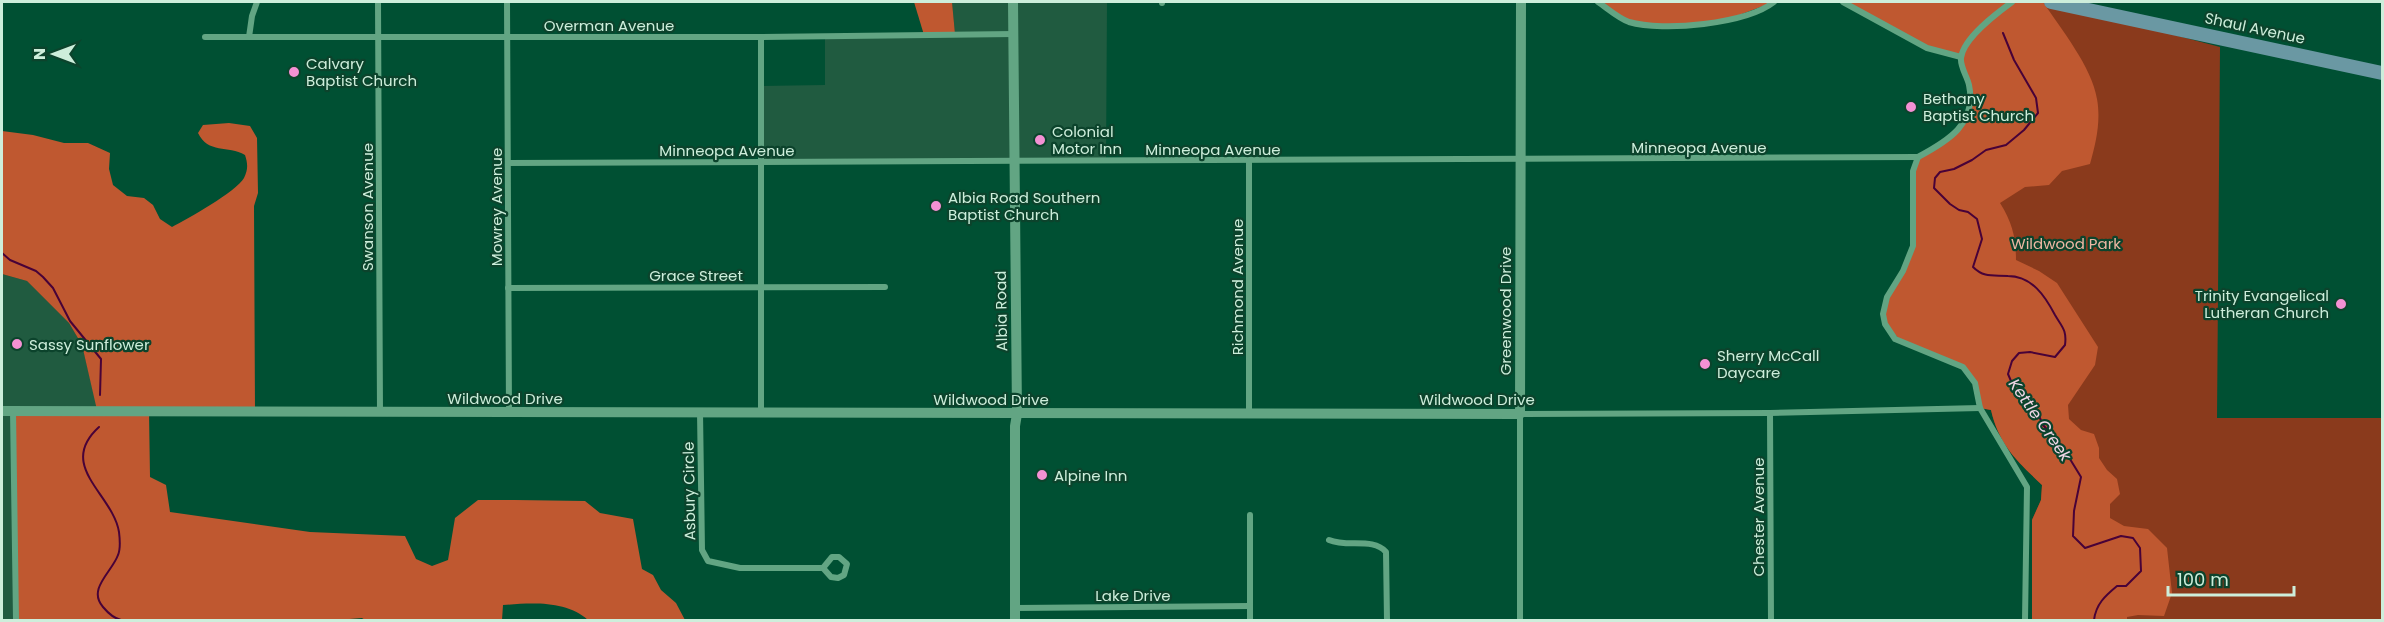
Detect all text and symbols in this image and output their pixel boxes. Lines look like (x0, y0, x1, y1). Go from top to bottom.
street label: Shaul Avenue (2203, 7, 2307, 49)
street label: Overman Avenue (544, 15, 674, 36)
north arrow (24, 24, 84, 84)
text: N (28, 48, 51, 60)
place label: Calvary Baptist Church (306, 53, 417, 91)
marker: Calvary Baptist Church (287, 65, 301, 79)
place label: Bethany Baptist Church (1923, 88, 2034, 126)
marker: Bethany Baptist Church (1904, 100, 1918, 114)
place label: Colonial Motor Inn (1052, 121, 1122, 159)
marker: Colonial Motor Inn (1033, 133, 1047, 147)
street label: Minneopa Avenue (1631, 137, 1767, 158)
street label: Minneopa Avenue (1145, 139, 1281, 160)
street label: Minneopa Avenue (659, 140, 795, 161)
street label: Swanson Avenue (357, 143, 378, 271)
street label: Mowrey Avenue (486, 148, 507, 266)
place label: Albia Road Southern Baptist Church (948, 187, 1100, 225)
marker: Albia Road Southern Baptist Church (929, 199, 943, 213)
street label: Richmond Avenue (1227, 219, 1248, 355)
park label: Wildwood Park (2011, 233, 2121, 254)
street label: Greenwood Drive (1495, 247, 1516, 375)
street label: Grace Street (649, 265, 743, 286)
street label: Albia Road (990, 270, 1012, 352)
place label: Trinity Evangelical Lutheran Church (2195, 285, 2329, 323)
marker: Trinity Evangelical Lutheran Church (2334, 297, 2348, 311)
place label: Sassy Sunflower (29, 334, 150, 355)
marker: Sassy Sunflower (10, 337, 24, 351)
place label: Sherry McCall Daycare (1717, 345, 1819, 383)
marker: Sherry McCall Daycare (1698, 357, 1712, 371)
water label: Kettle Creek (2003, 374, 2077, 467)
street label: Wildwood Drive (447, 388, 563, 409)
street label: Wildwood Drive (933, 389, 1049, 410)
street label: Wildwood Drive (1419, 389, 1535, 410)
street label: Asbury Circle (678, 441, 700, 541)
street label: Chester Avenue (1748, 458, 1769, 577)
place label: Alpine Inn (1054, 465, 1127, 486)
marker: Alpine Inn (1035, 468, 1049, 482)
scale bar (2168, 559, 2294, 597)
text: 100 m (2177, 567, 2229, 592)
street label: Lake Drive (1095, 585, 1171, 606)

